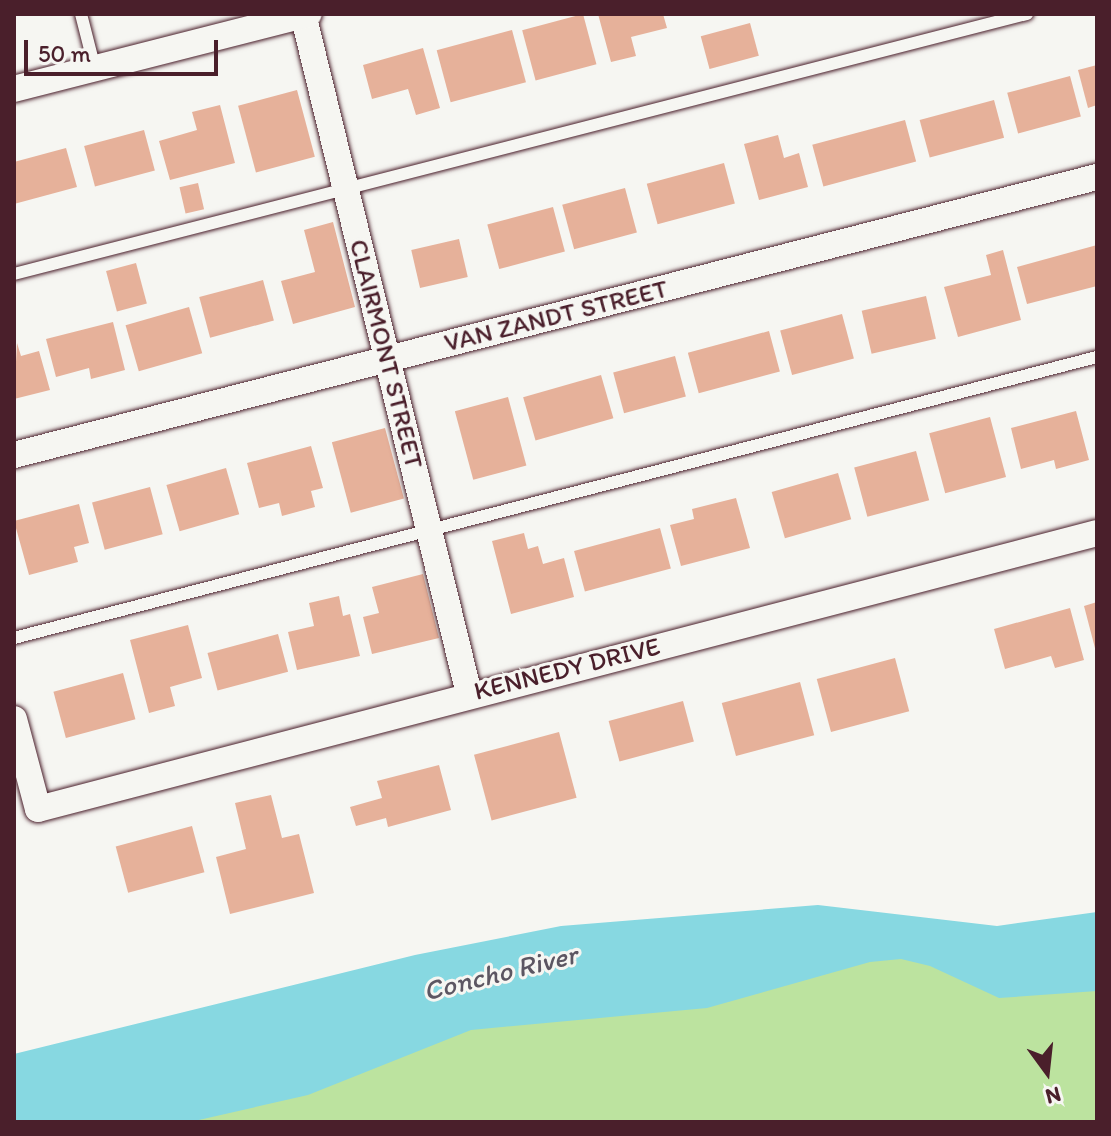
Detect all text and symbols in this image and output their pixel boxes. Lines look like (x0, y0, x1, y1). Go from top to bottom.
scale bar (28, 24, 222, 74)
text: 50 m (38, 39, 91, 68)
street label: CLAIRMONT STREET (342, 236, 430, 472)
street label: VAN ZANDT STREET (441, 273, 671, 359)
street label: KENNEDY DRIVE (470, 631, 664, 707)
water label: Concho River (420, 937, 580, 1007)
north arrow (1007, 1032, 1087, 1112)
text: N (1043, 1081, 1064, 1111)

